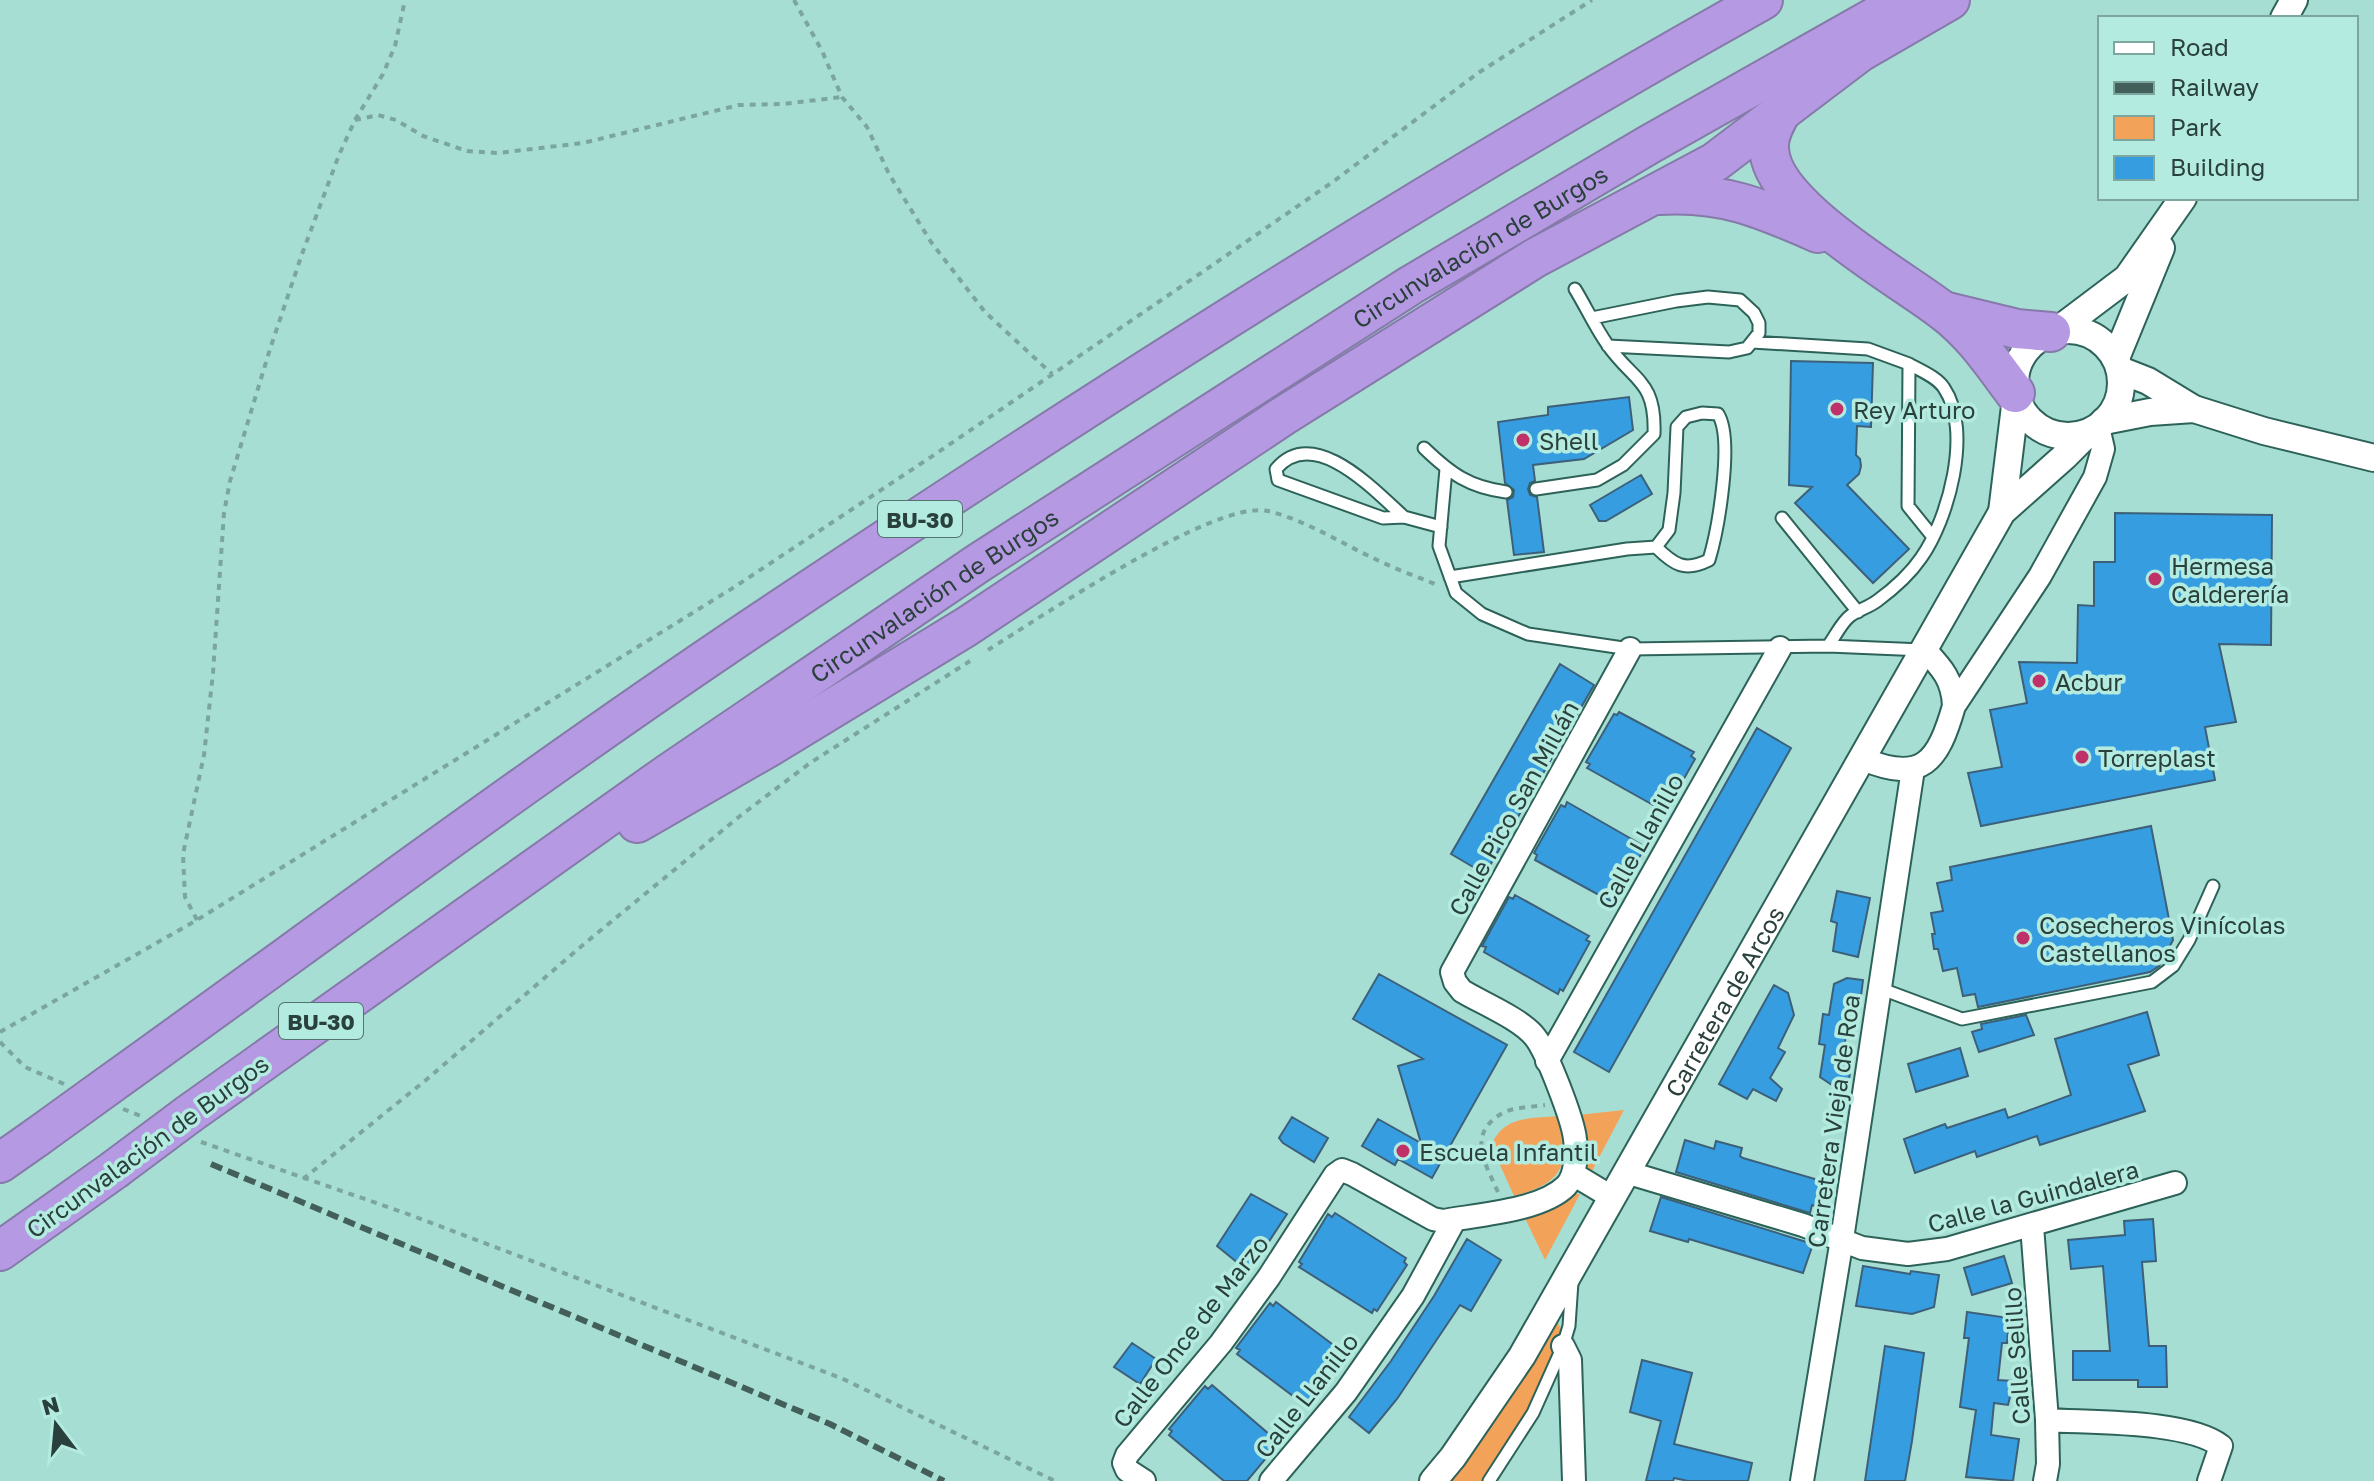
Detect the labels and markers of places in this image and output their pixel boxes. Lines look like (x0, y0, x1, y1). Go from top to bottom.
place label: Rey Arturo (1853, 395, 1976, 424)
marker: Rey Arturo (1828, 400, 1846, 418)
place label: Shell (1539, 426, 1598, 455)
marker: Shell (1514, 431, 1532, 449)
place label: Hermesa Calderería (2171, 551, 2289, 608)
marker: Hermesa Calderería (2146, 570, 2164, 588)
place label: Acbur (2055, 667, 2123, 696)
marker: Acbur (2030, 672, 2048, 690)
place label: Torreplast (2098, 743, 2216, 772)
marker: Torreplast (2073, 748, 2091, 766)
place label: Cosecheros Vinícolas Castellanos (2039, 910, 2286, 967)
marker: Cosecheros Vinícolas Castellanos (2014, 929, 2032, 947)
place label: Escuela Infantil (1419, 1137, 1598, 1166)
marker: Escuela Infantil (1394, 1142, 1412, 1160)

